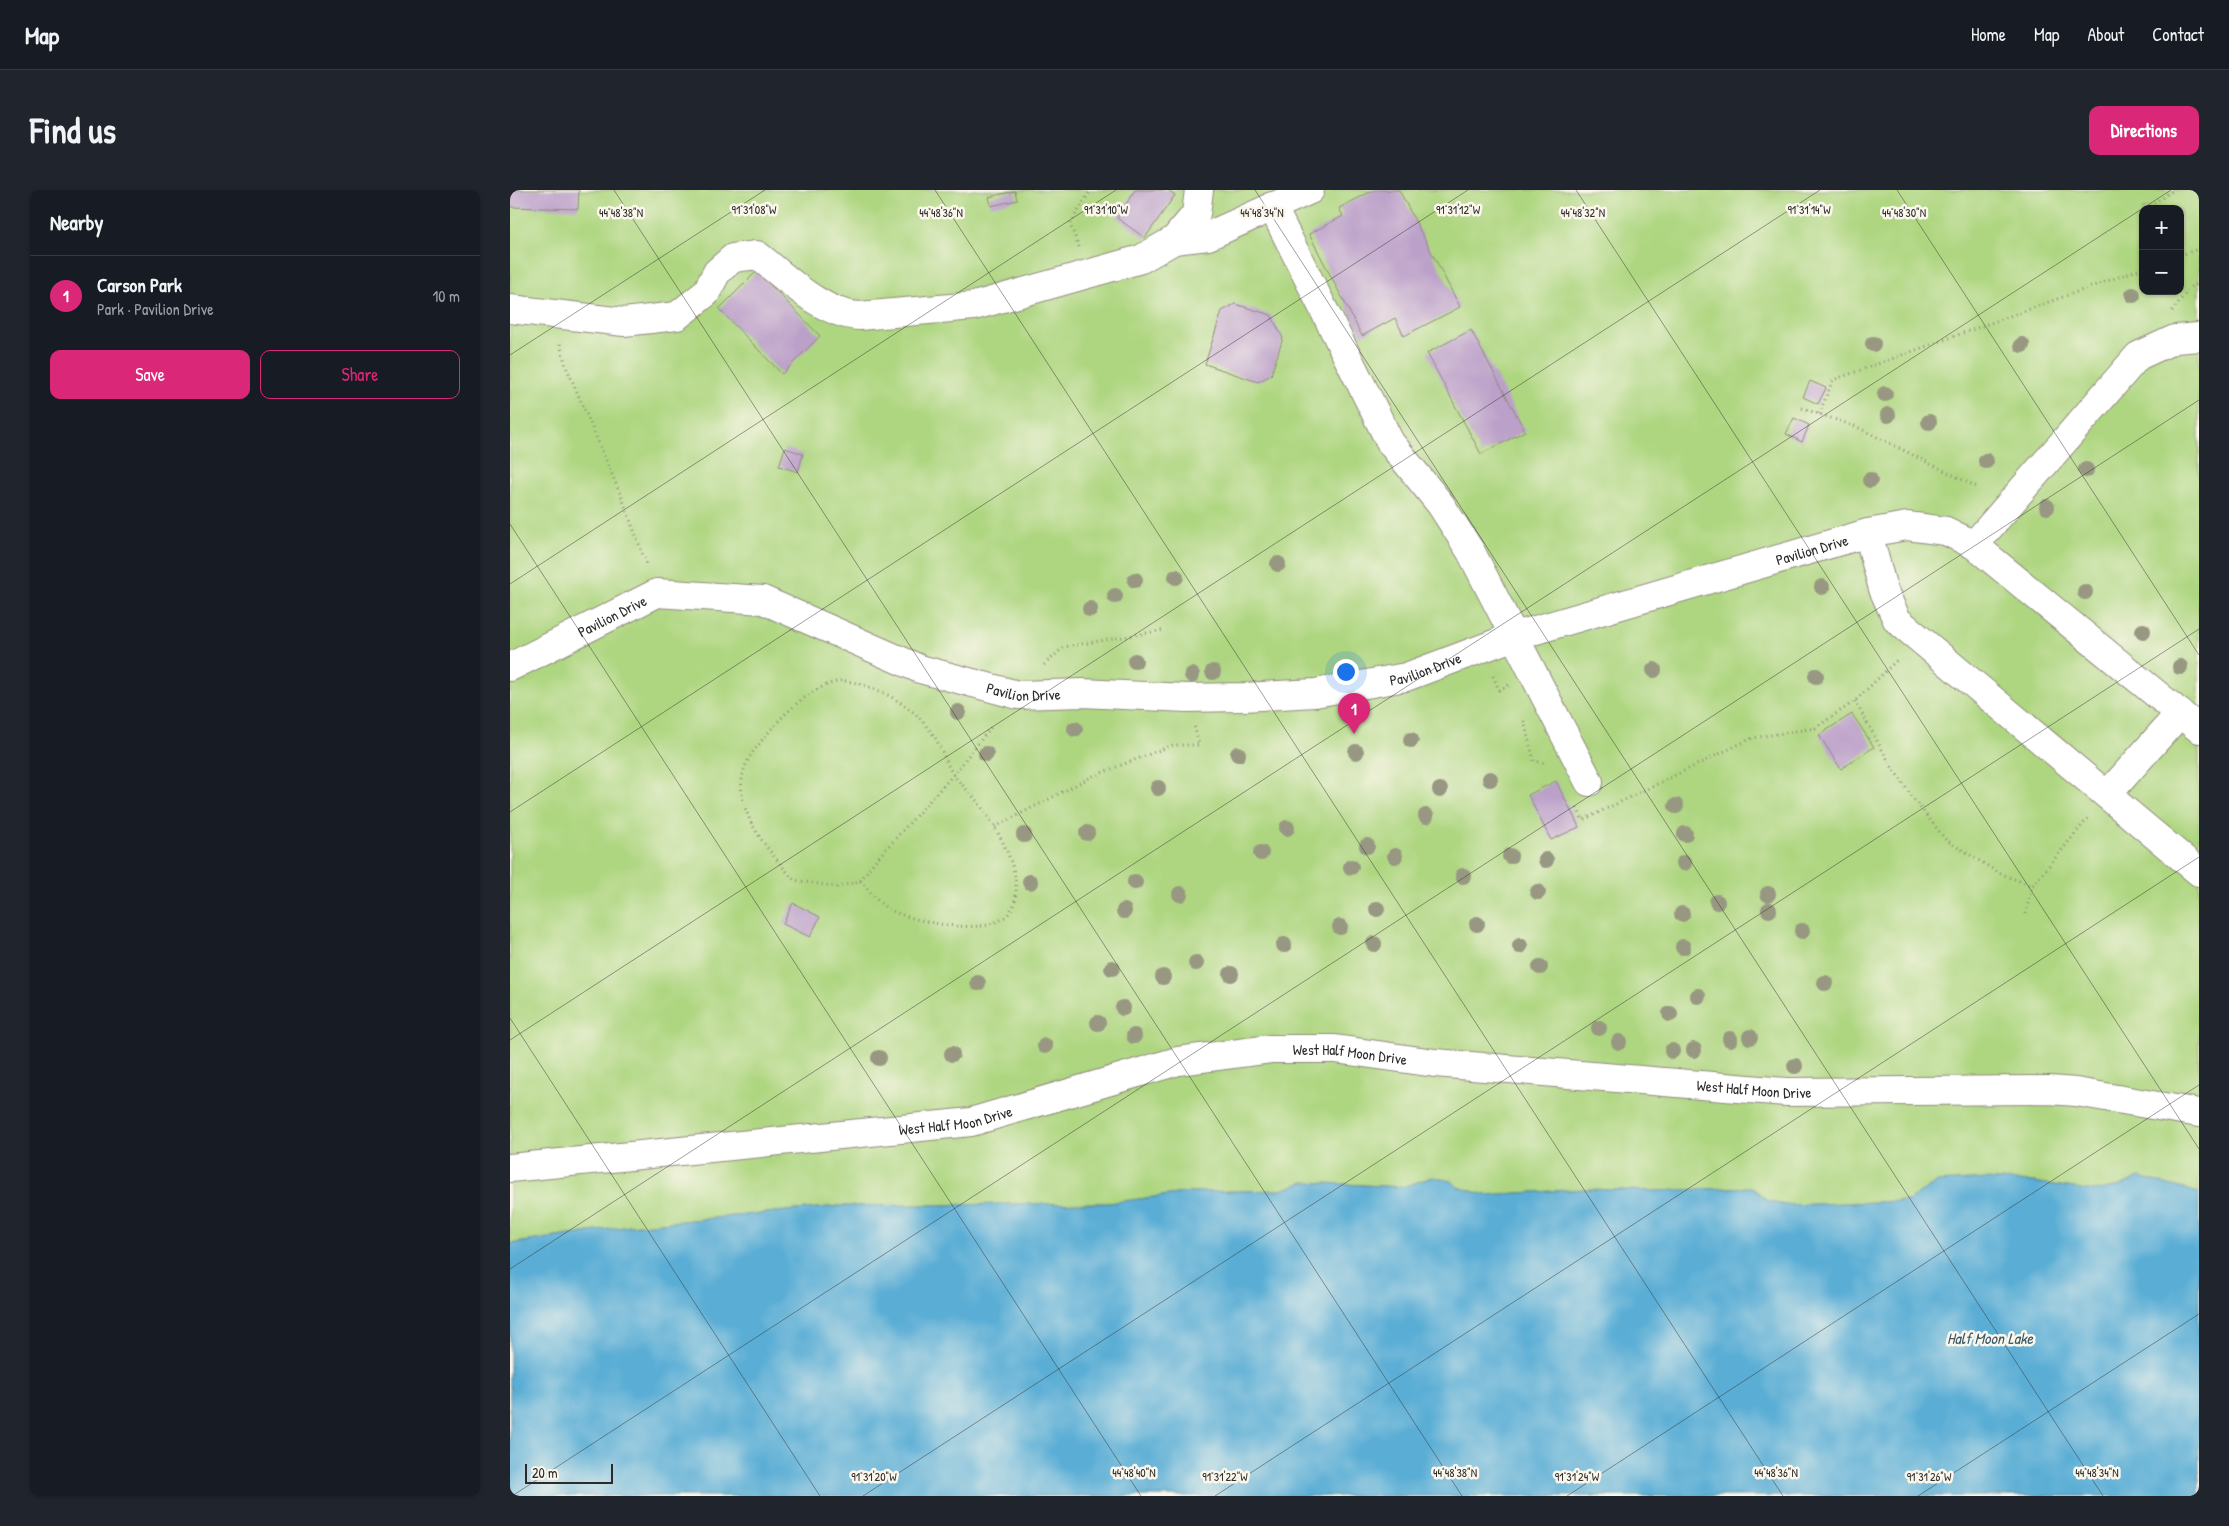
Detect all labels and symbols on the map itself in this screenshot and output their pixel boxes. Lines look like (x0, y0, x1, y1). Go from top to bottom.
text: 91°31'08"W (732, 201, 777, 218)
text: 91°31'10"W (1084, 201, 1129, 218)
text: 91°31'12"W (1436, 201, 1481, 218)
text: 91°31'14"W (1787, 201, 1831, 218)
text: 44°48'38"N (599, 204, 643, 221)
text: 44°48'36"N (919, 204, 963, 221)
text: 44°48'34"N (1240, 204, 1284, 221)
text: 44°48'32"N (1561, 204, 1605, 221)
text: 44°48'30"N (1882, 204, 1926, 221)
street label: Pavilion Drive (1773, 529, 1851, 570)
street label: Pavilion Drive (574, 590, 650, 642)
street label: Pavilion Drive (1388, 647, 1464, 690)
your location (1333, 659, 1359, 685)
street label: Pavilion Drive (984, 677, 1061, 706)
pin: 1 (1338, 693, 1370, 734)
street label: West Half Moon Drive (1293, 1039, 1408, 1069)
street label: West Half Moon Drive (1696, 1074, 1812, 1103)
street label: West Half Moon Drive (898, 1100, 1014, 1140)
water label: Half Moon Lake (1947, 1327, 2034, 1349)
scale bar (525, 1461, 612, 1484)
text: 44°48'40"N (1112, 1464, 1156, 1481)
text: 44°48'38"N (1433, 1464, 1477, 1481)
text: 44°48'36"N (1754, 1464, 1798, 1481)
text: 44°48'34"N (2075, 1464, 2119, 1481)
text: 91°31'20"W (851, 1468, 897, 1485)
text: 91°31'22"W (1202, 1468, 1248, 1485)
text: 91°31'24"W (1555, 1468, 1600, 1485)
text: 91°31'26"W (1907, 1468, 1952, 1485)

